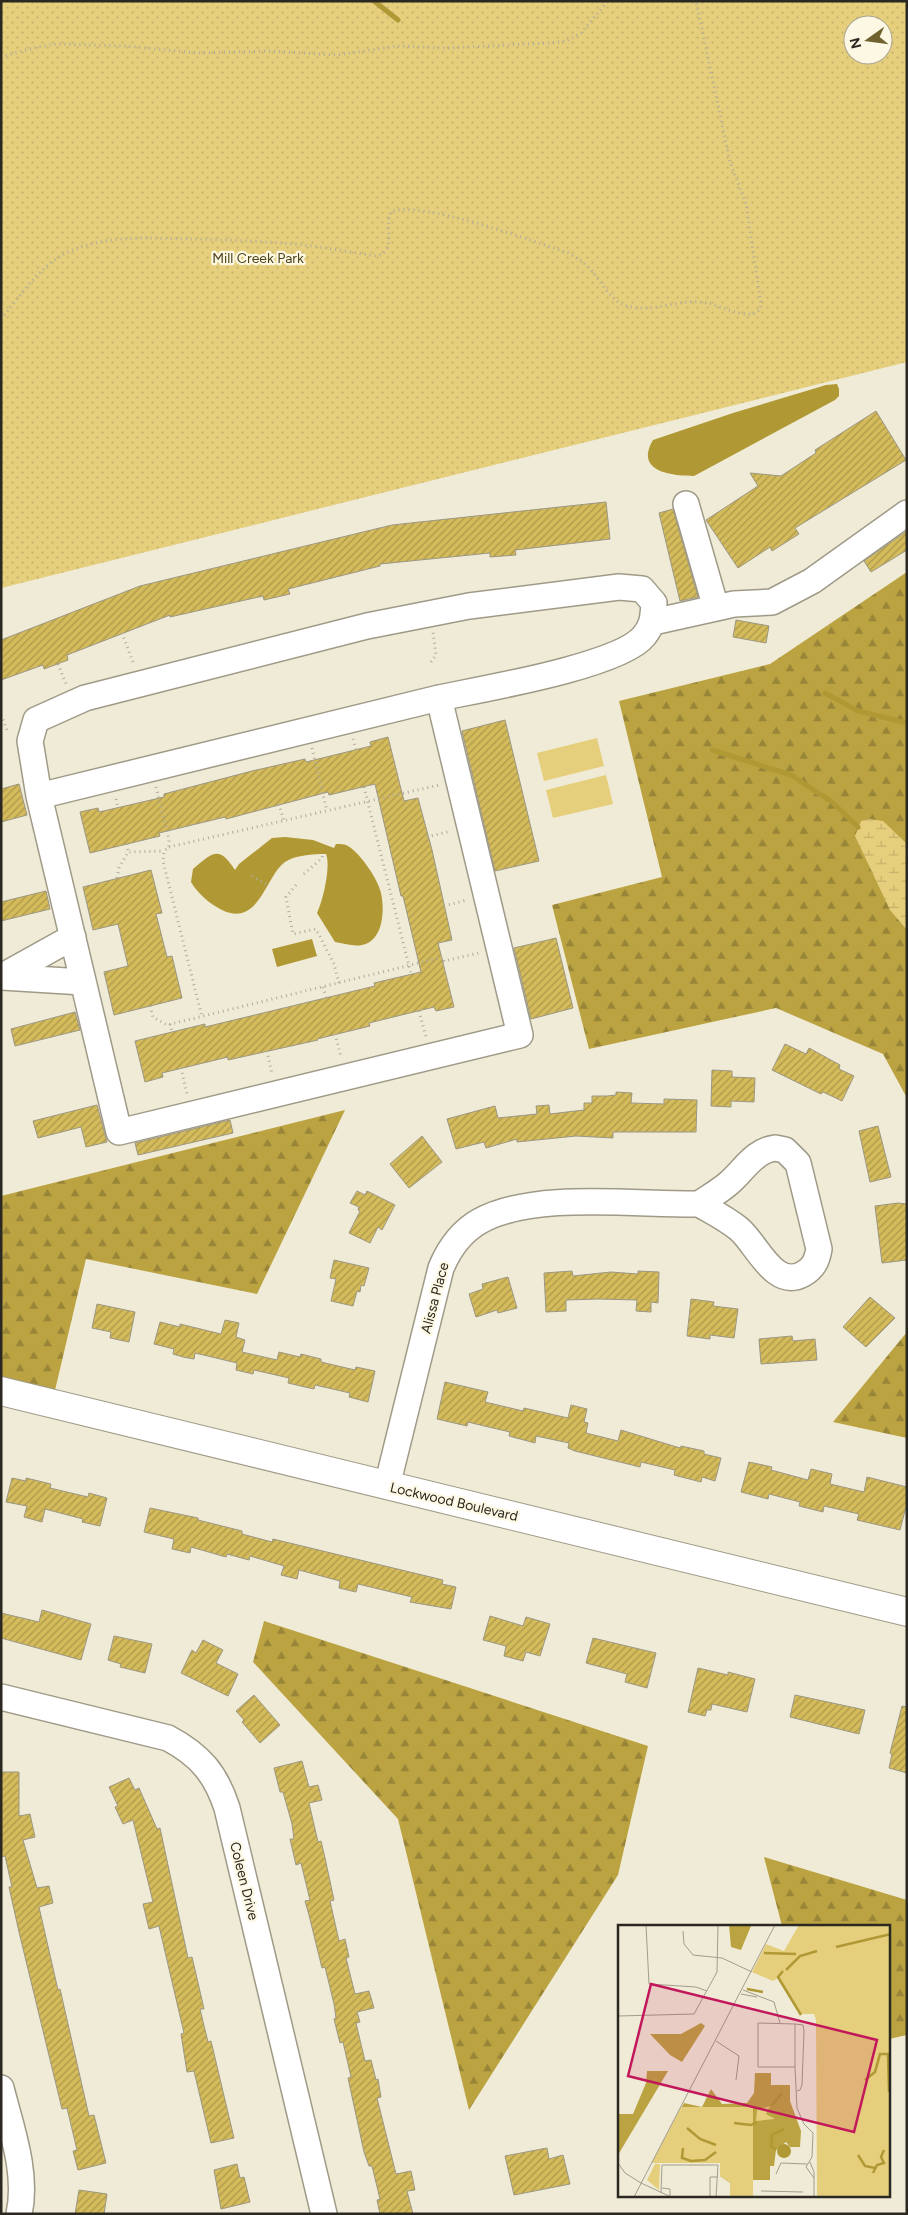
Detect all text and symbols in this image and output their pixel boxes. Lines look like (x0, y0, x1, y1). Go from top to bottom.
north arrow (843, 15, 893, 65)
text: N (846, 36, 865, 50)
park label: Mill Creek Park (212, 250, 304, 267)
street label: Alissa Place (417, 1260, 453, 1335)
street label: Lockwood Boulevard (388, 1479, 520, 1525)
street label: Coleen Drive (226, 1840, 262, 1922)
inset map (618, 1925, 890, 2198)

